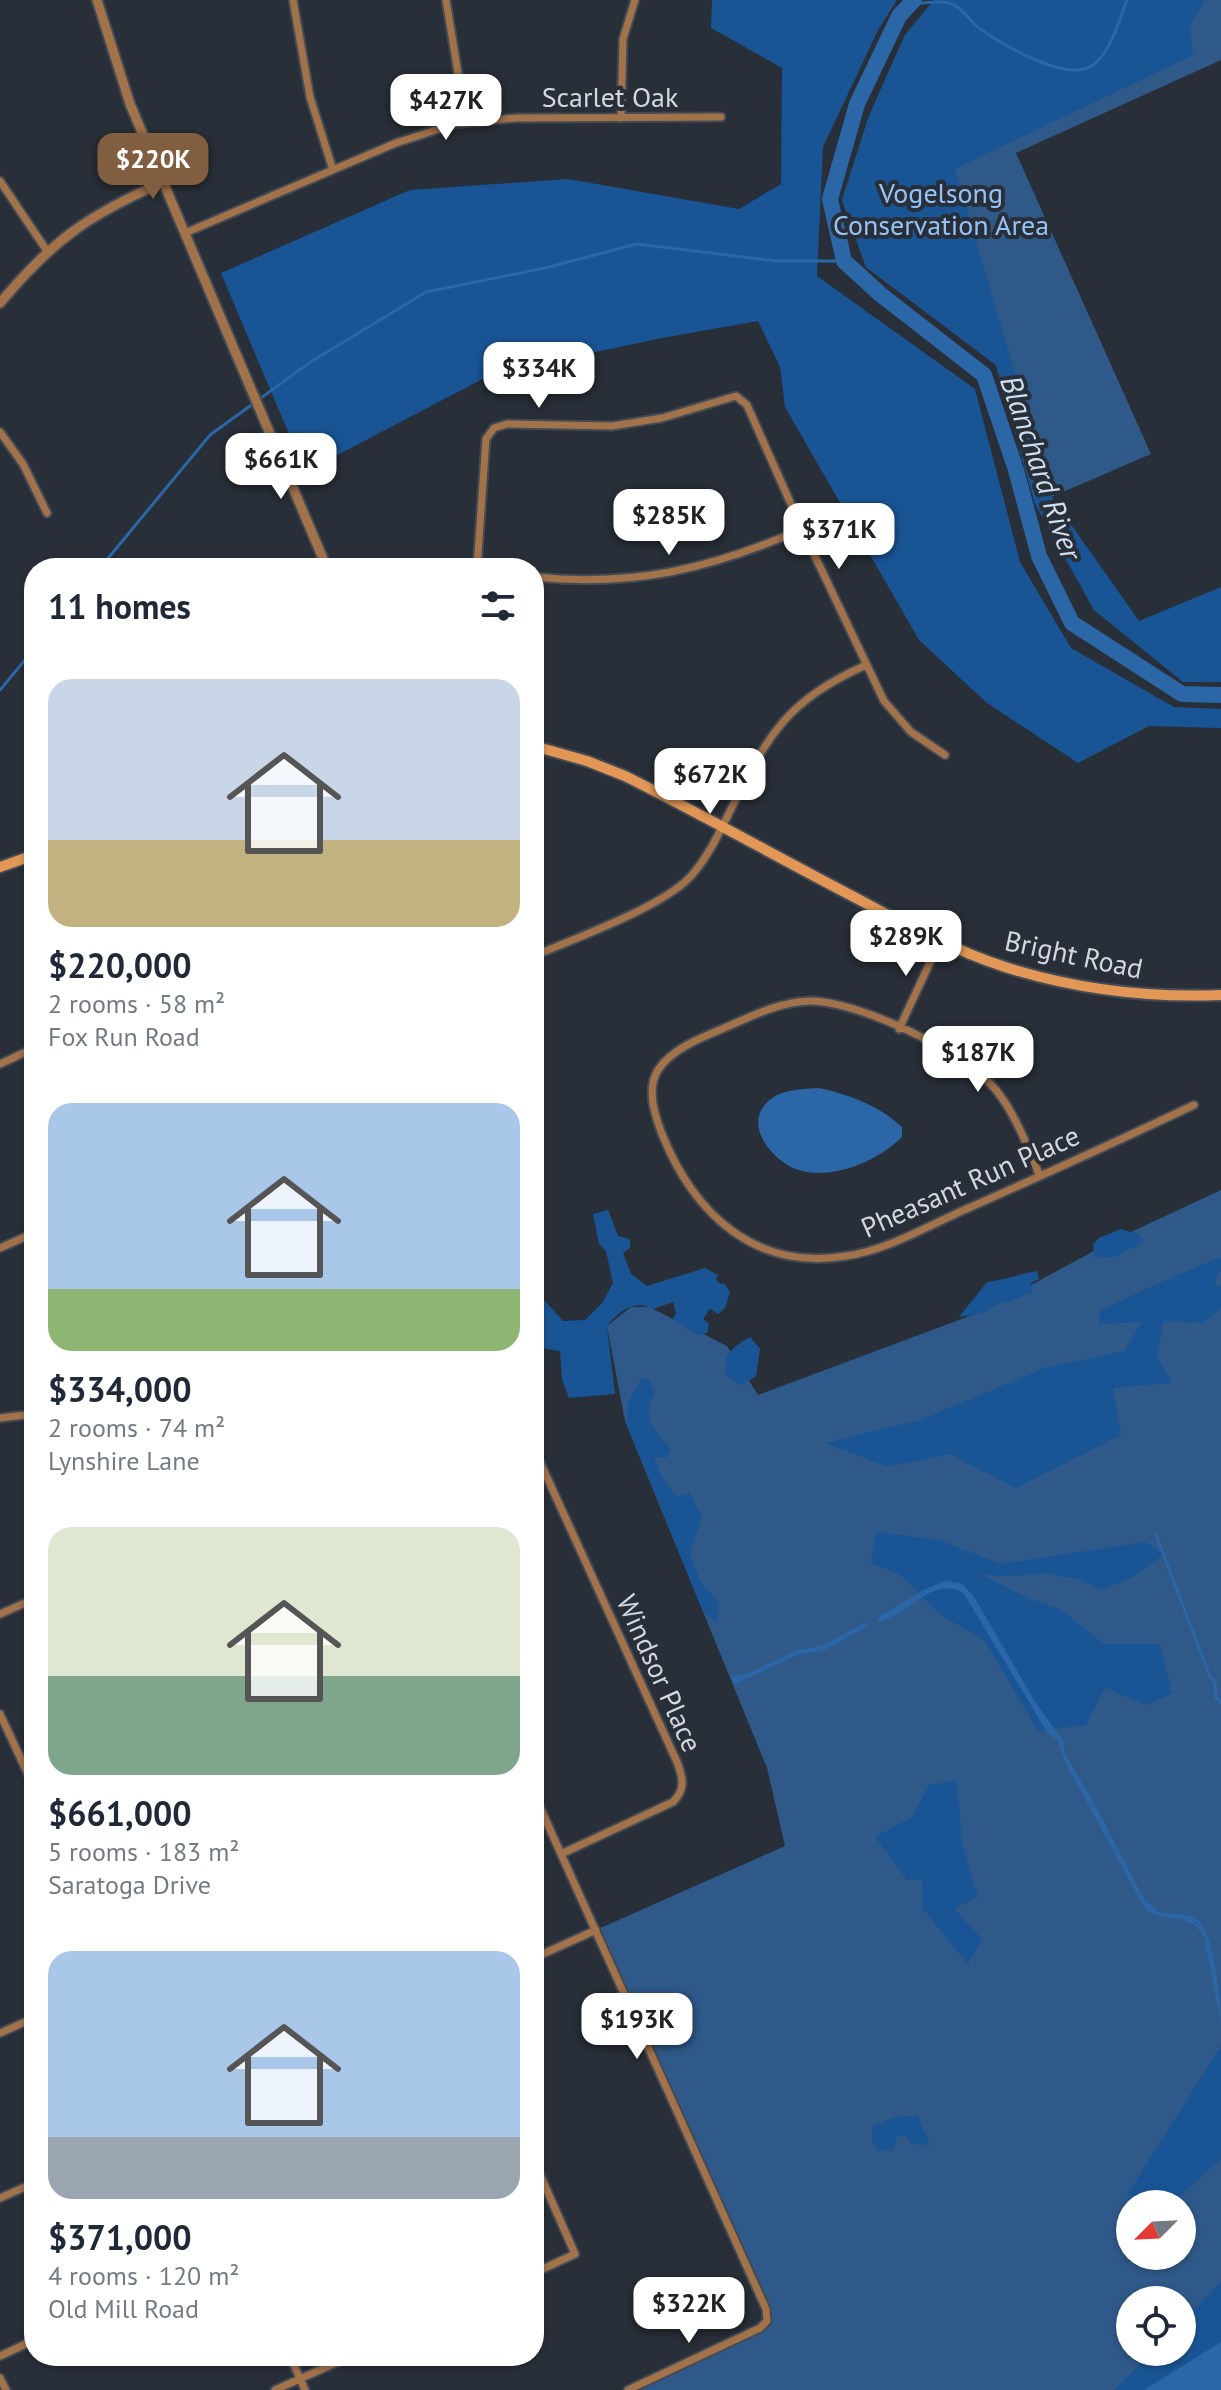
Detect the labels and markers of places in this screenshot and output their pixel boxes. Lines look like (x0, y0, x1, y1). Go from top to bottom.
pin: $427K (390, 74, 502, 142)
pin: $220K (97, 133, 209, 201)
pin: $334K (483, 342, 595, 410)
pin: $661K (225, 433, 337, 501)
pin: $285K (613, 489, 725, 557)
pin: $371K (783, 503, 895, 571)
pin: $672K (654, 748, 766, 816)
pin: $289K (850, 910, 962, 978)
pin: $187K (922, 1026, 1034, 1094)
pin: $193K (581, 1993, 693, 2061)
pin: $322K (633, 2277, 745, 2345)

